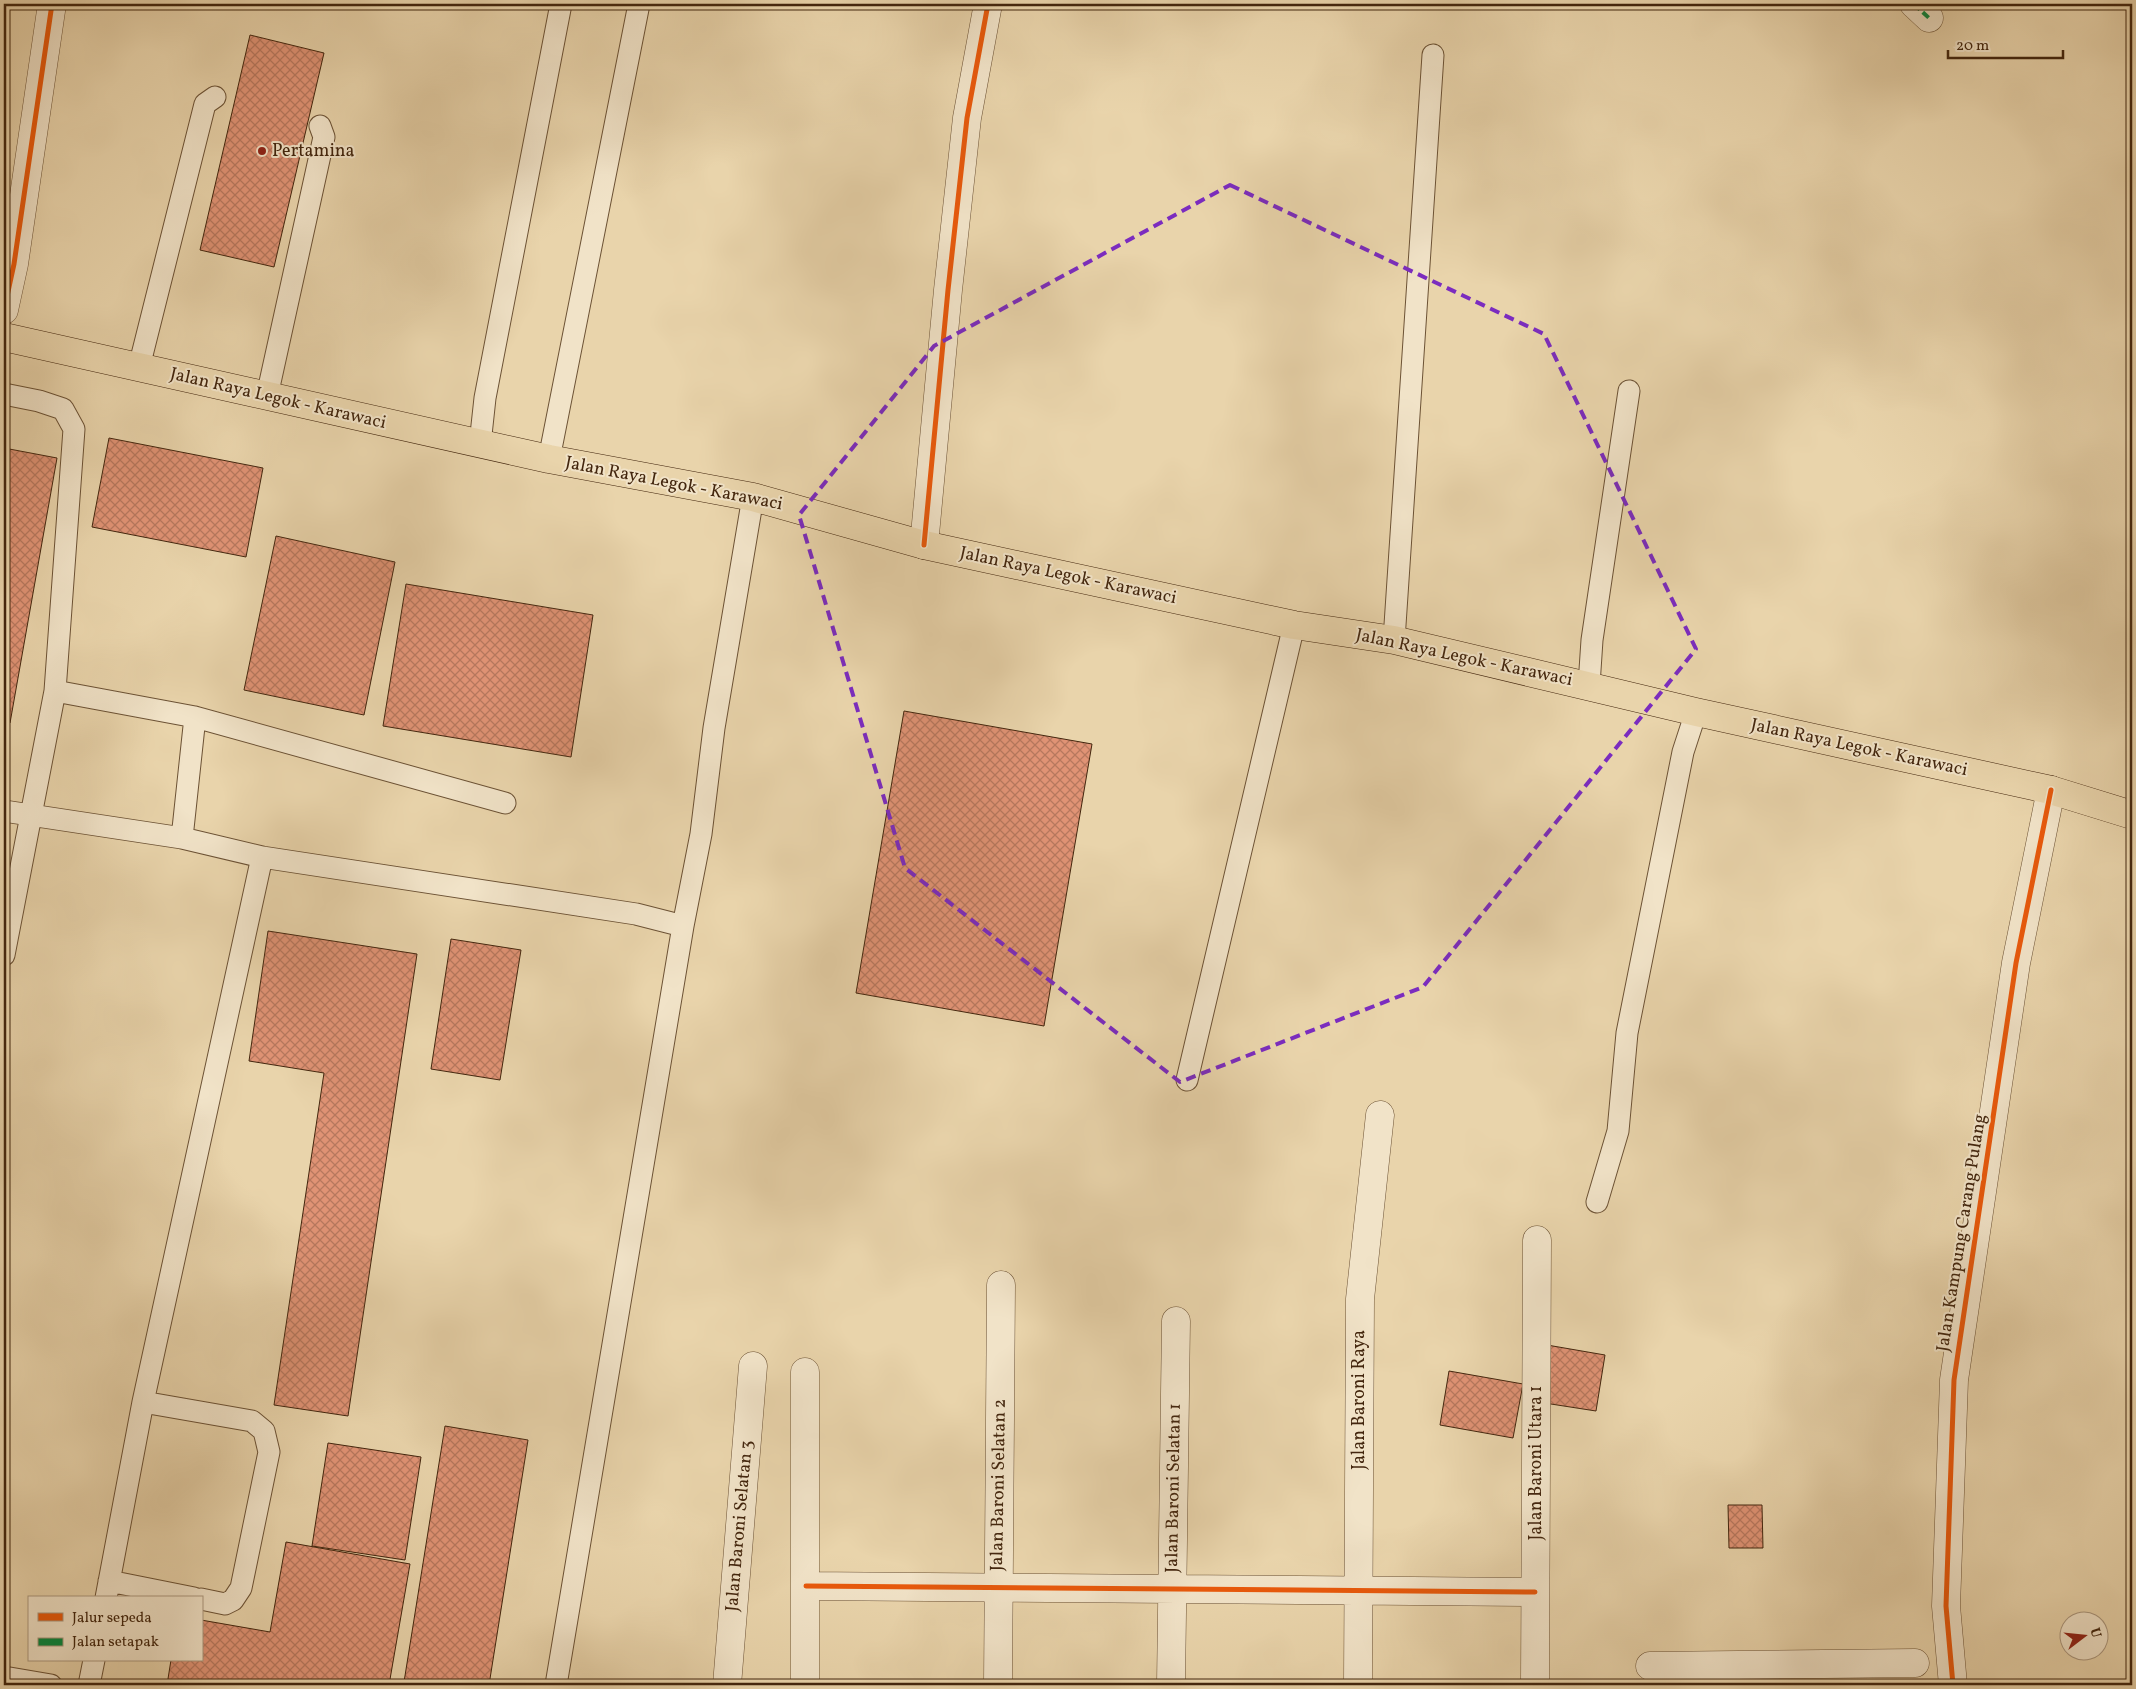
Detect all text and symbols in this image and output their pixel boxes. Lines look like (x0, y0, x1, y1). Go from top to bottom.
scale bar (1948, 28, 2064, 60)
text: 20 m (1956, 36, 1989, 57)
place label: Pertamina (272, 139, 355, 164)
marker: Pertamina (256, 145, 268, 157)
street label: Jalan Raya Legok - Karawaci (167, 362, 389, 436)
street label: Jalan Raya Legok - Karawaci (563, 451, 785, 517)
street label: Jalan Raya Legok - Karawaci (957, 541, 1179, 611)
street label: Jalan Raya Legok - Karawaci (1353, 623, 1575, 693)
street label: Jalan Raya Legok - Karawaci (1748, 713, 1970, 783)
street label: Jalan Kampung Carang Pulang (1931, 1112, 1993, 1354)
street label: Jalan Baroni Raya (1347, 1330, 1372, 1470)
street label: Jalan Baroni Utara 1 (1524, 1385, 1549, 1541)
street label: Jalan Baroni Selatan 2 (985, 1399, 1013, 1571)
street label: Jalan Baroni Selatan 1 (1160, 1403, 1188, 1573)
street label: Jalan Baroni Selatan 3 (720, 1439, 760, 1613)
legend (28, 1596, 202, 1662)
text: Jalur sepeda (72, 1608, 152, 1629)
north arrow (2058, 1612, 2108, 1662)
text: U (2085, 1626, 2106, 1640)
text: Jalan setapak (72, 1632, 159, 1653)

